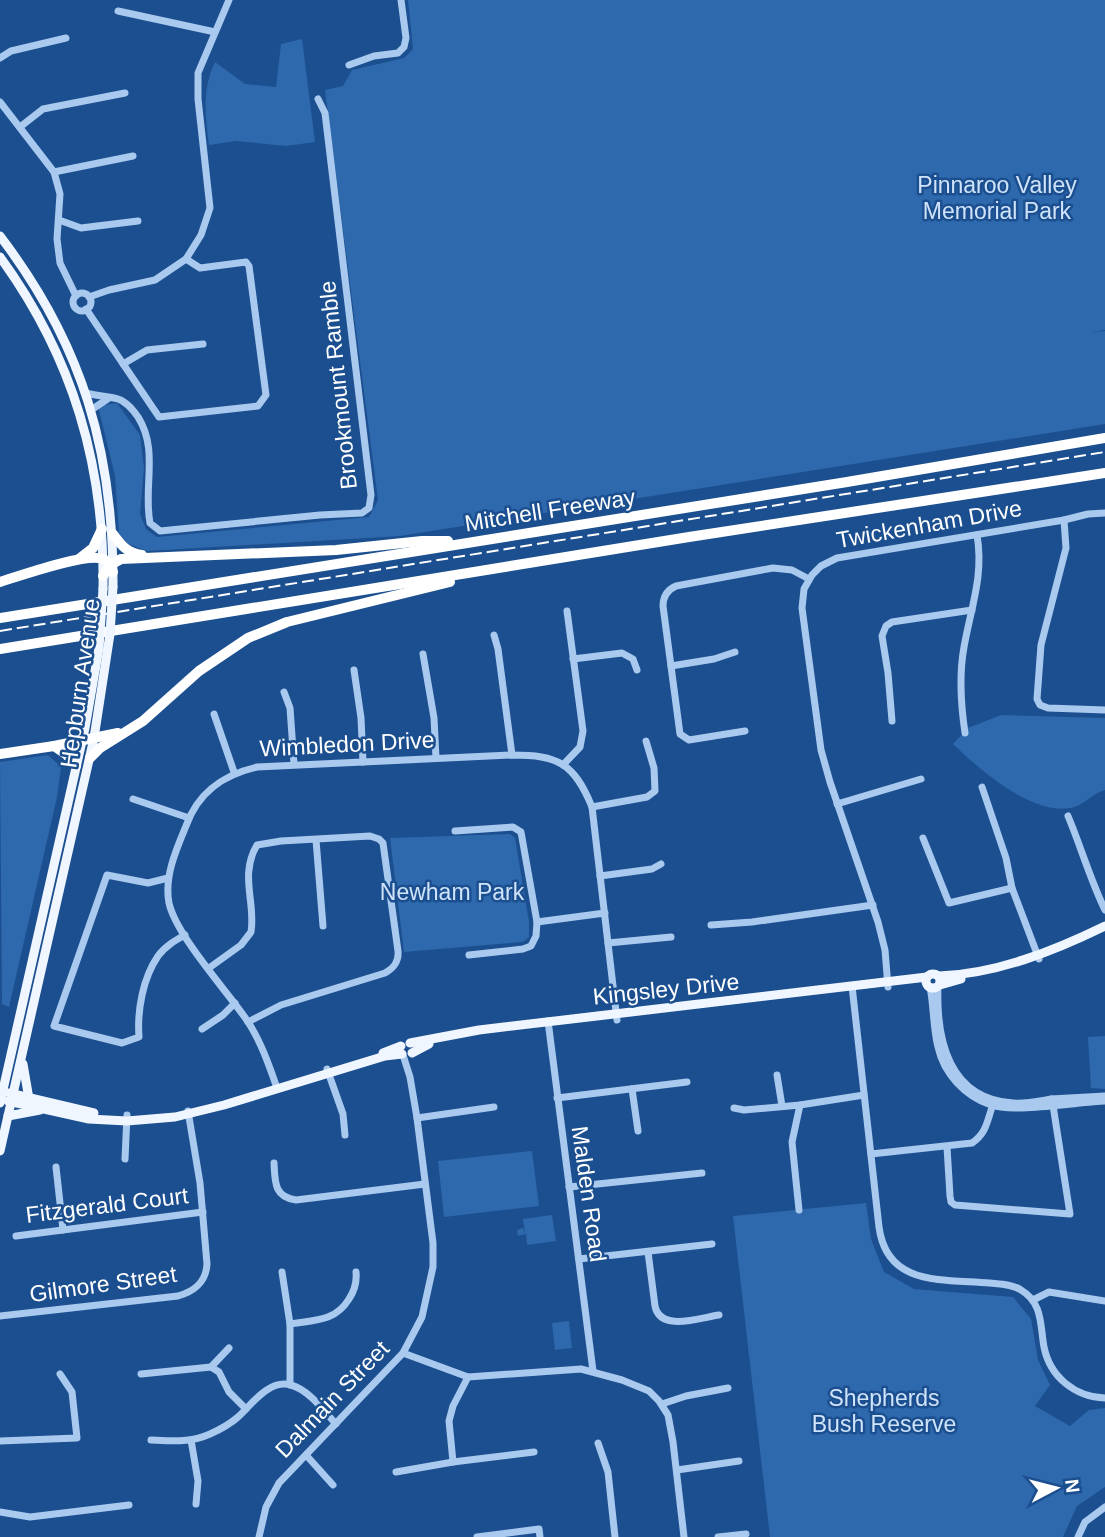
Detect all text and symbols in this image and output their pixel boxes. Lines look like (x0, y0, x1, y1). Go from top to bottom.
park label: Pinnaroo Valley Memorial Park (917, 172, 1077, 224)
street label: Brookmount Ramble (314, 279, 362, 491)
street label: Mitchell Freeway (463, 484, 638, 536)
street label: Twickenham Drive (834, 495, 1024, 553)
street label: Hepburn Avenue (55, 597, 105, 769)
street label: Wimbledon Drive (259, 726, 435, 762)
park label: Newham Park (380, 879, 525, 905)
street label: Kingsley Drive (592, 968, 740, 1010)
street label: Malden Road (567, 1124, 611, 1264)
street label: Fitzgerald Court (24, 1182, 190, 1228)
street label: Gilmore Street (28, 1261, 179, 1307)
street label: Dalmain Street (270, 1335, 395, 1463)
park label: Shepherds Bush Reserve (812, 1385, 956, 1437)
north arrow (1021, 1453, 1091, 1523)
text: N (1061, 1478, 1084, 1494)

